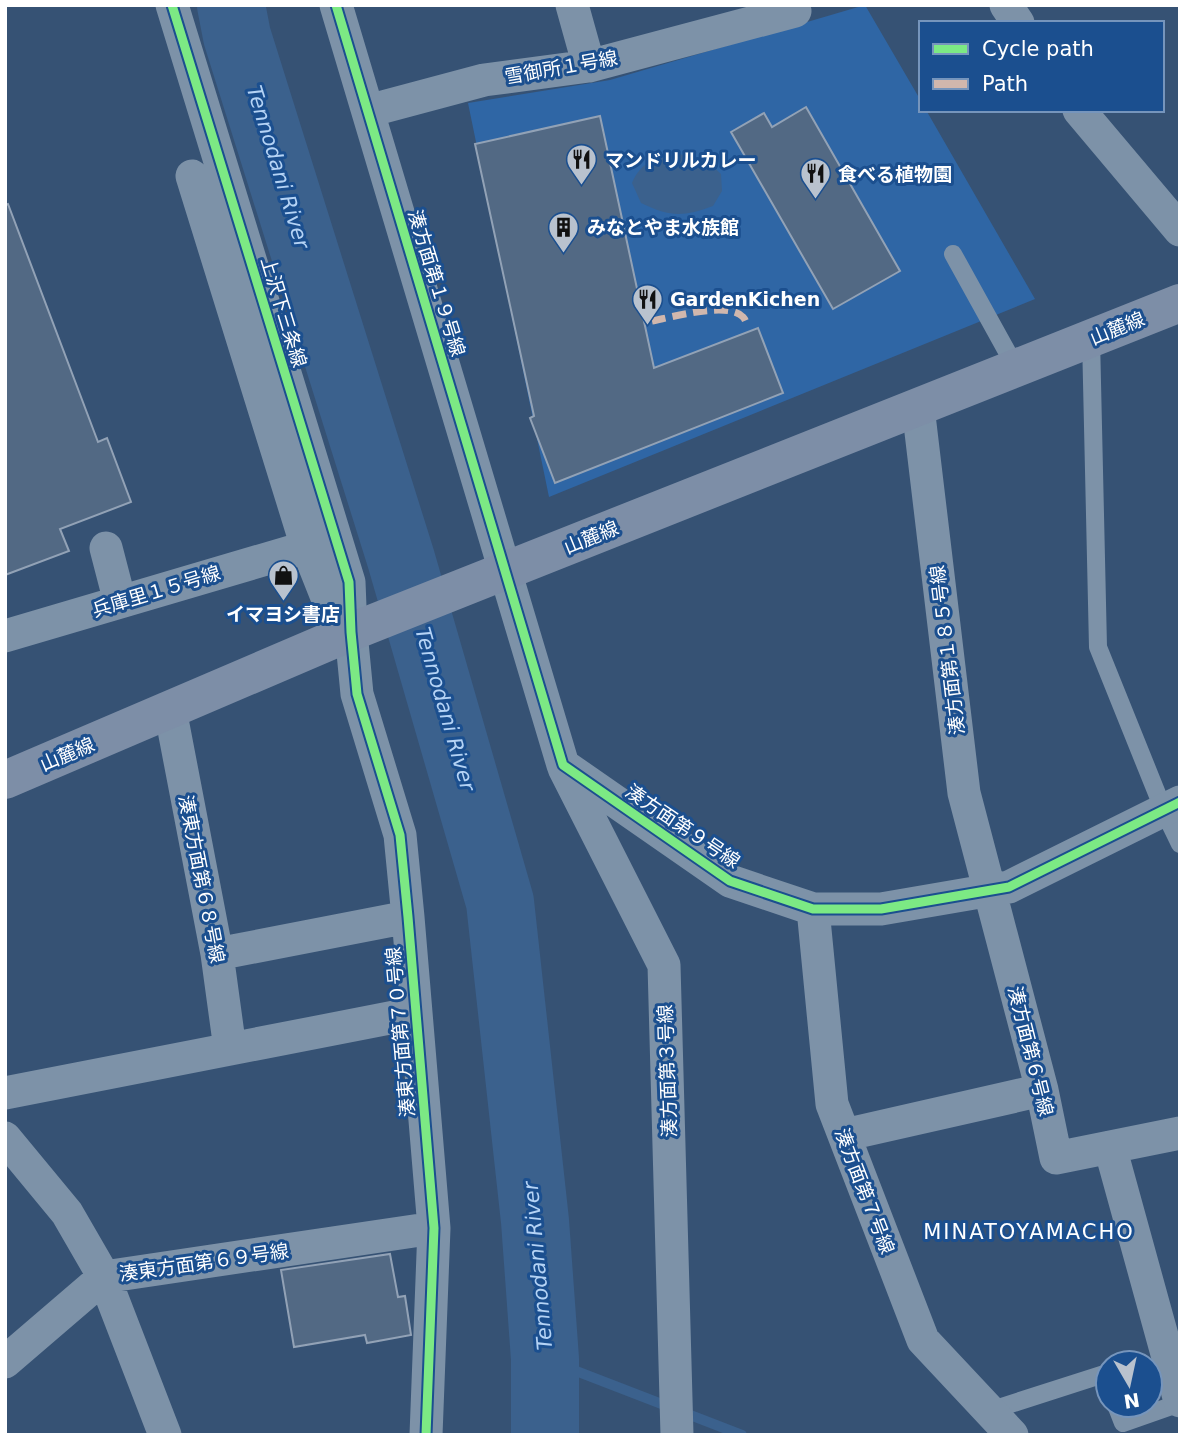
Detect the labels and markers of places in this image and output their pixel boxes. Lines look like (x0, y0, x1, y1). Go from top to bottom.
restaurant icon: マンドリルカレー (565, 143, 599, 187)
place label: マンドリルカレー (605, 149, 756, 171)
restaurant icon: 食べる植物園 (798, 157, 832, 201)
place label: 食べる植物園 (838, 163, 952, 185)
building icon: みなとやま水族館 (547, 210, 581, 254)
place label: みなとやま水族館 (587, 216, 739, 238)
restaurant icon: GardenKichen (630, 282, 664, 326)
place label: GardenKichen (670, 288, 820, 310)
shop icon: イマヨシ書店 (266, 558, 300, 602)
place label: イマヨシ書店 (226, 603, 340, 625)

